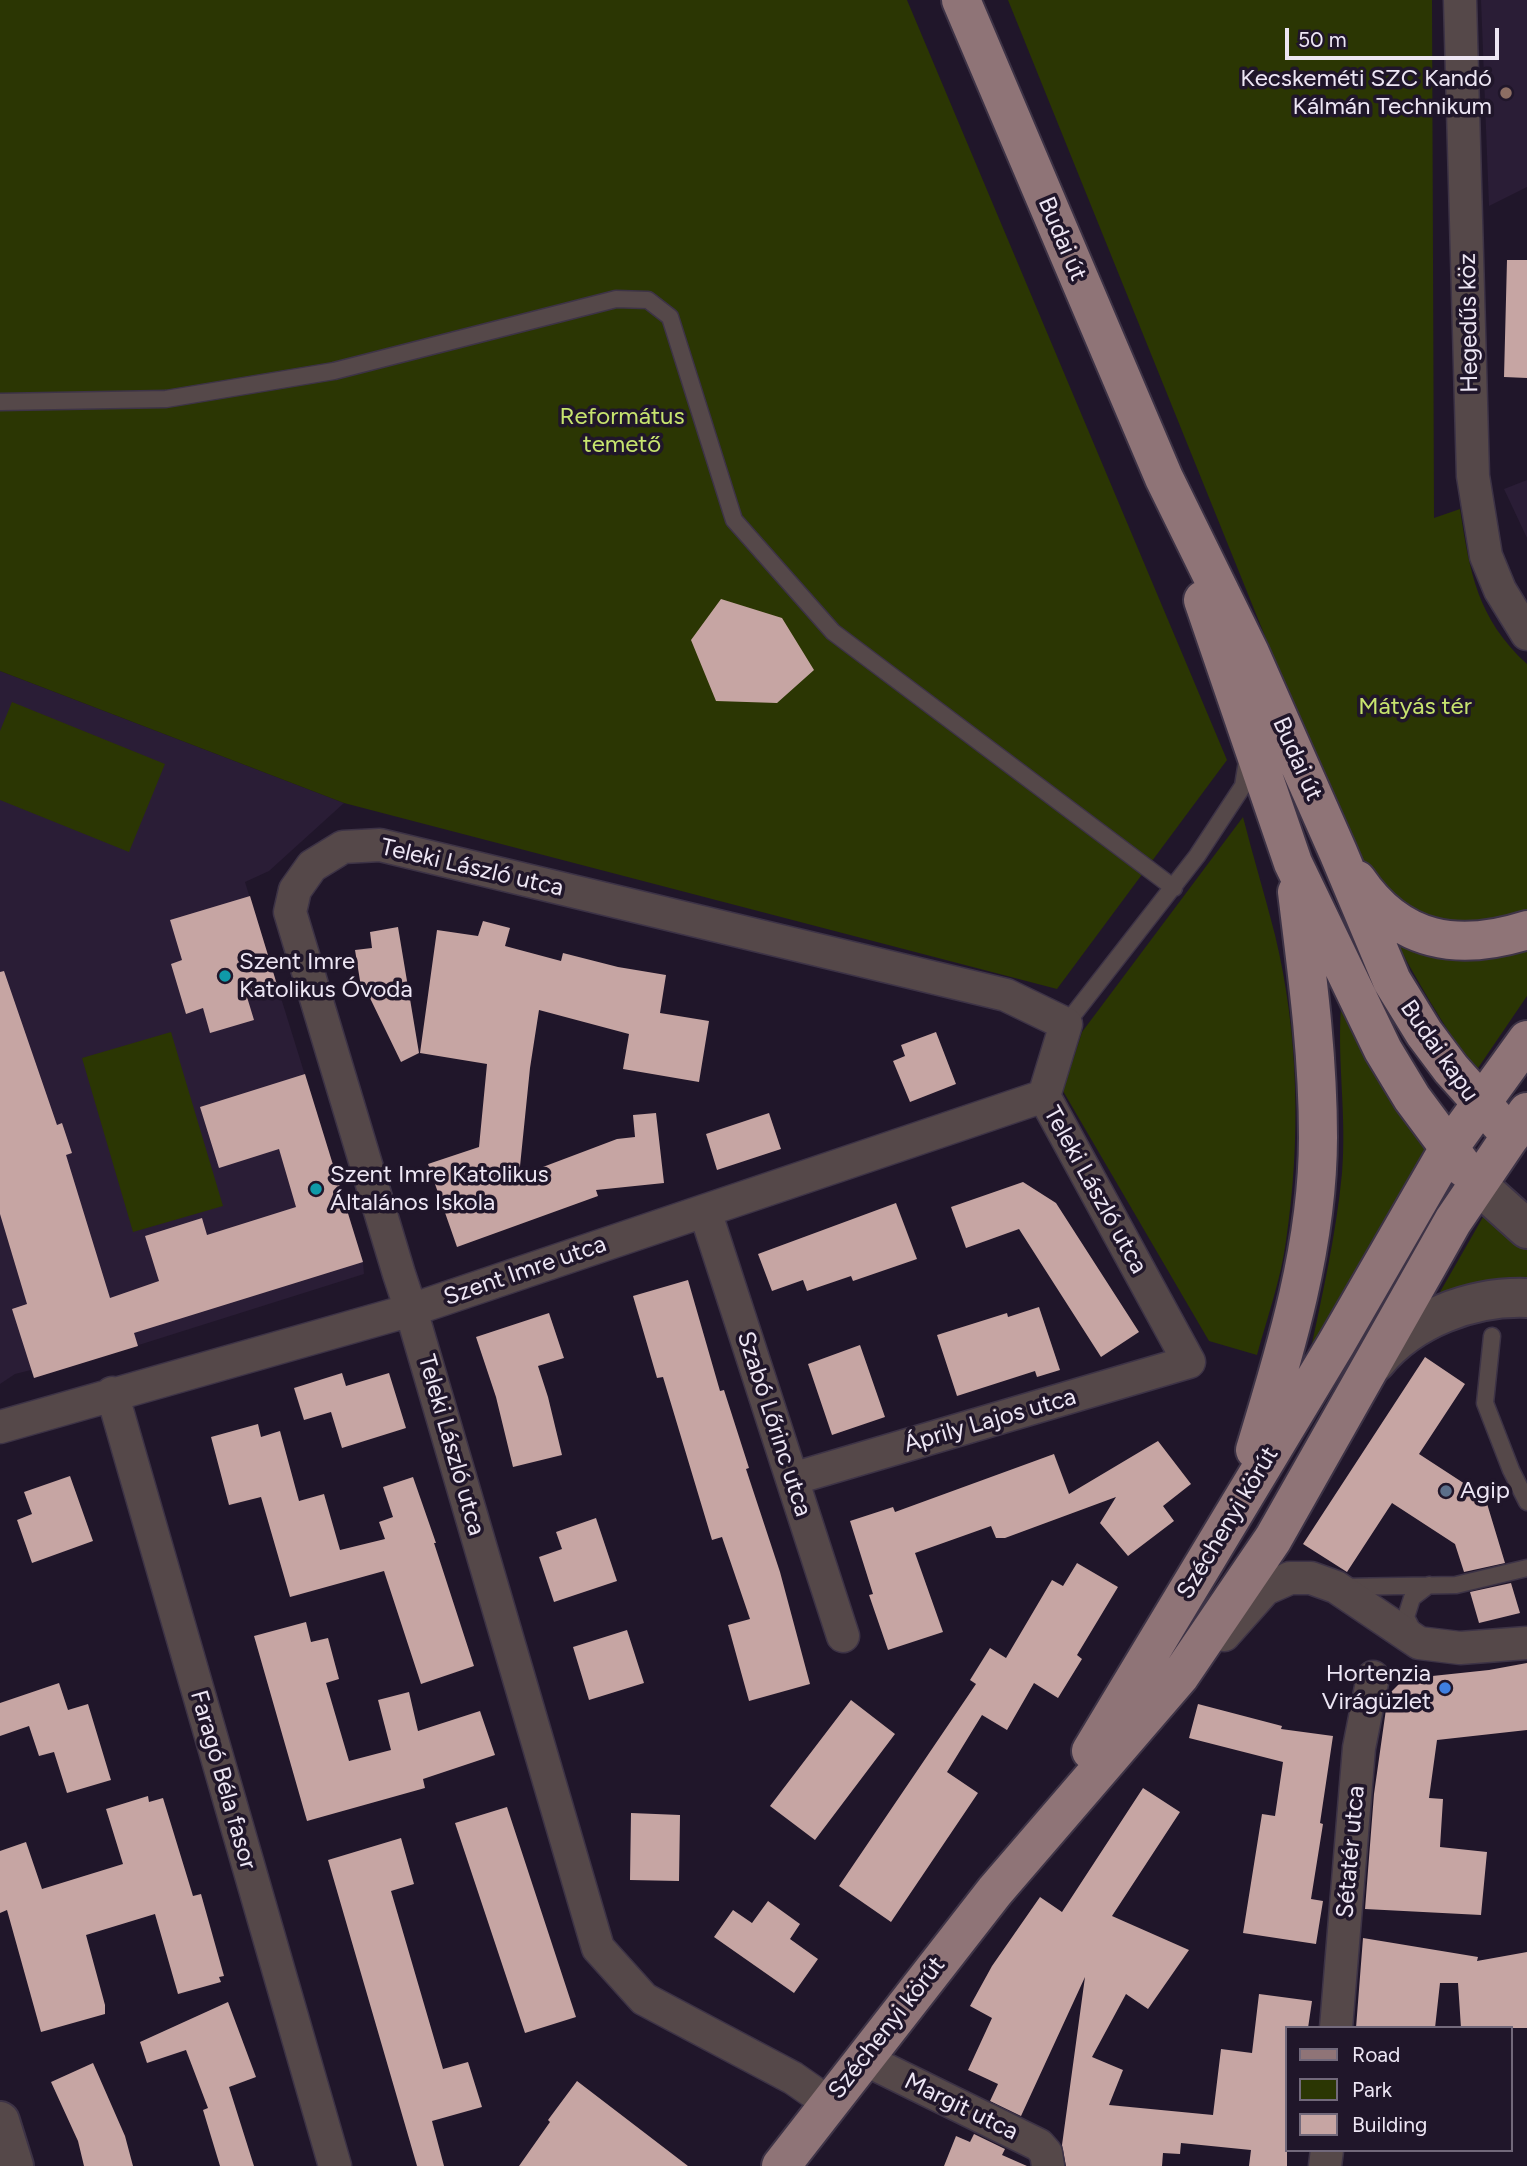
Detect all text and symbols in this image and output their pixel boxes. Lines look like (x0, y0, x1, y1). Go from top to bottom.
scale bar (1289, 14, 1502, 58)
text: 50 m (1298, 27, 1347, 52)
place label: Kecskeméti SZC Kandó Kálmán Technikum (1240, 65, 1492, 121)
marker: Kecskeméti SZC Kandó Kálmán Technikum (1498, 85, 1514, 101)
street label: Budai út (1031, 193, 1093, 285)
street label: Hegedűs köz (1453, 253, 1485, 393)
park label: Református temető (559, 403, 685, 459)
park label: Mátyás tér (1358, 693, 1472, 721)
street label: Budai út (1266, 713, 1328, 805)
street label: Teleki László utca (378, 833, 566, 903)
place label: Szent Imre Katolikus Óvoda (239, 948, 413, 1004)
marker: Szent Imre Katolikus Óvoda (217, 968, 233, 984)
street label: Budai kapu (1394, 995, 1484, 1107)
street label: Teleki László utca (1037, 1101, 1153, 1279)
place label: Szent Imre Katolikus Általános Iskola (330, 1161, 549, 1217)
marker: Szent Imre Katolikus Általános Iskola (308, 1181, 324, 1197)
street label: Szent Imre utca (440, 1230, 610, 1312)
street label: Szabó Lőrinc utca (731, 1328, 817, 1520)
street label: Teleki László utca (411, 1351, 491, 1539)
street label: Áprily Lajos utca (901, 1383, 1079, 1459)
street label: Széchenyi körút (1171, 1442, 1285, 1604)
place label: Agip (1460, 1477, 1510, 1505)
marker: Agip (1438, 1483, 1454, 1499)
place label: Hortenzia Virágüzlet (1322, 1660, 1431, 1716)
marker: Hortenzia Virágüzlet (1437, 1680, 1453, 1696)
street label: Faragó Béla fasor (184, 1687, 262, 1873)
street label: Sétatér utca (1331, 1785, 1371, 1919)
street label: Széchenyi körút (823, 1951, 951, 2105)
legend (1286, 2026, 1513, 2152)
text: Road (1352, 2042, 1400, 2067)
street label: Margit utca (899, 2067, 1023, 2147)
text: Park (1352, 2077, 1392, 2102)
text: Building (1352, 2112, 1427, 2137)

